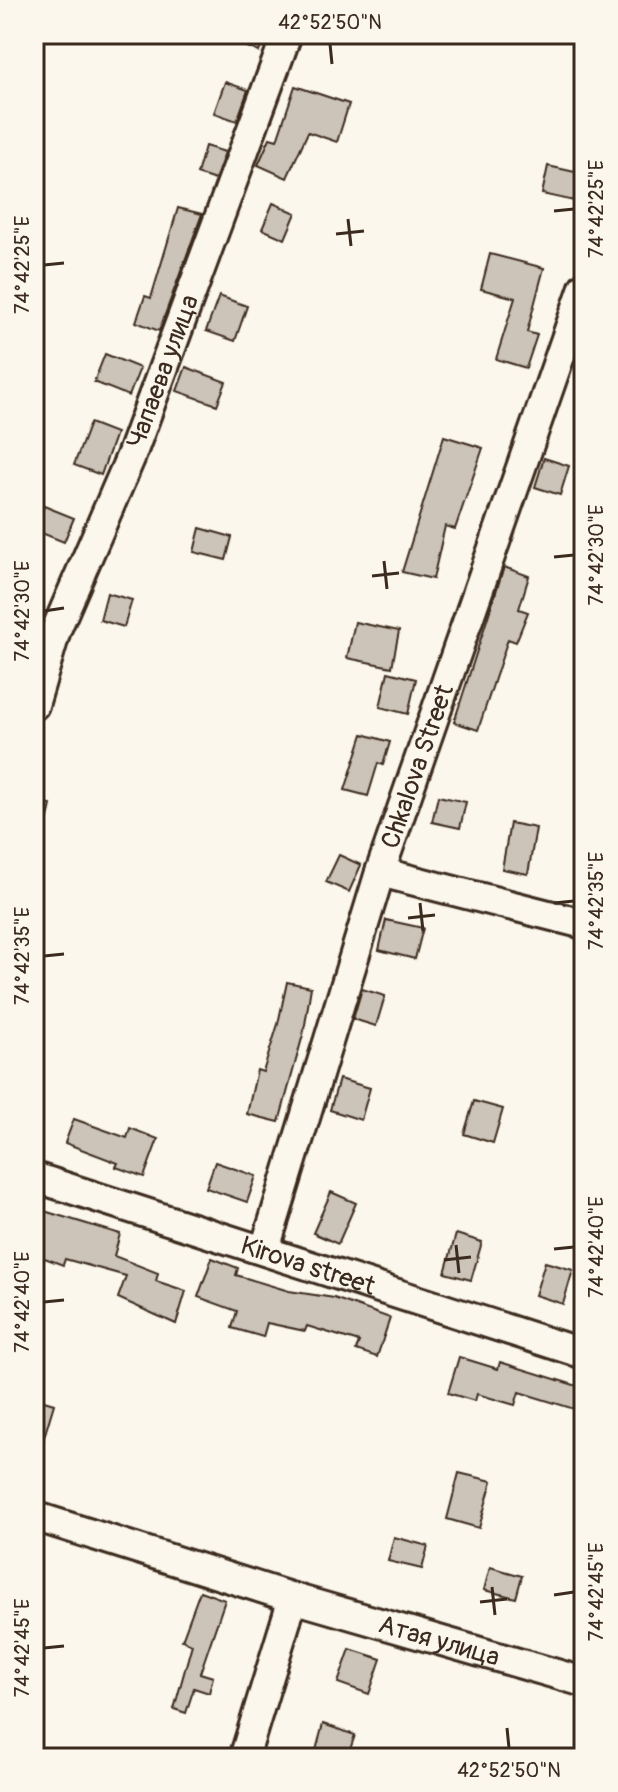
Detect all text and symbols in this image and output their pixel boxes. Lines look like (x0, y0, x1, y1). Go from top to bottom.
text: 42°52'50"N (278, 10, 382, 35)
text: 74°42'25"E (584, 160, 609, 258)
text: 74°42'25"E (10, 216, 35, 314)
street label: Чапаева улица (120, 290, 206, 453)
text: 74°42'30"E (584, 504, 609, 606)
text: 74°42'30"E (10, 560, 35, 662)
street label: Chkalova Street (374, 680, 461, 853)
text: 74°42'35"E (584, 852, 609, 950)
text: 74°42'35"E (10, 907, 35, 1005)
text: 74°42'40"E (584, 1196, 609, 1298)
street label: Kirova street (237, 1230, 380, 1303)
text: 74°42'40"E (10, 1251, 35, 1353)
text: 74°42'45"E (584, 1543, 609, 1641)
text: 74°42'45"E (10, 1599, 35, 1697)
street label: Атая улица (375, 1609, 503, 1674)
text: 42°52'50"N (457, 1758, 561, 1783)

